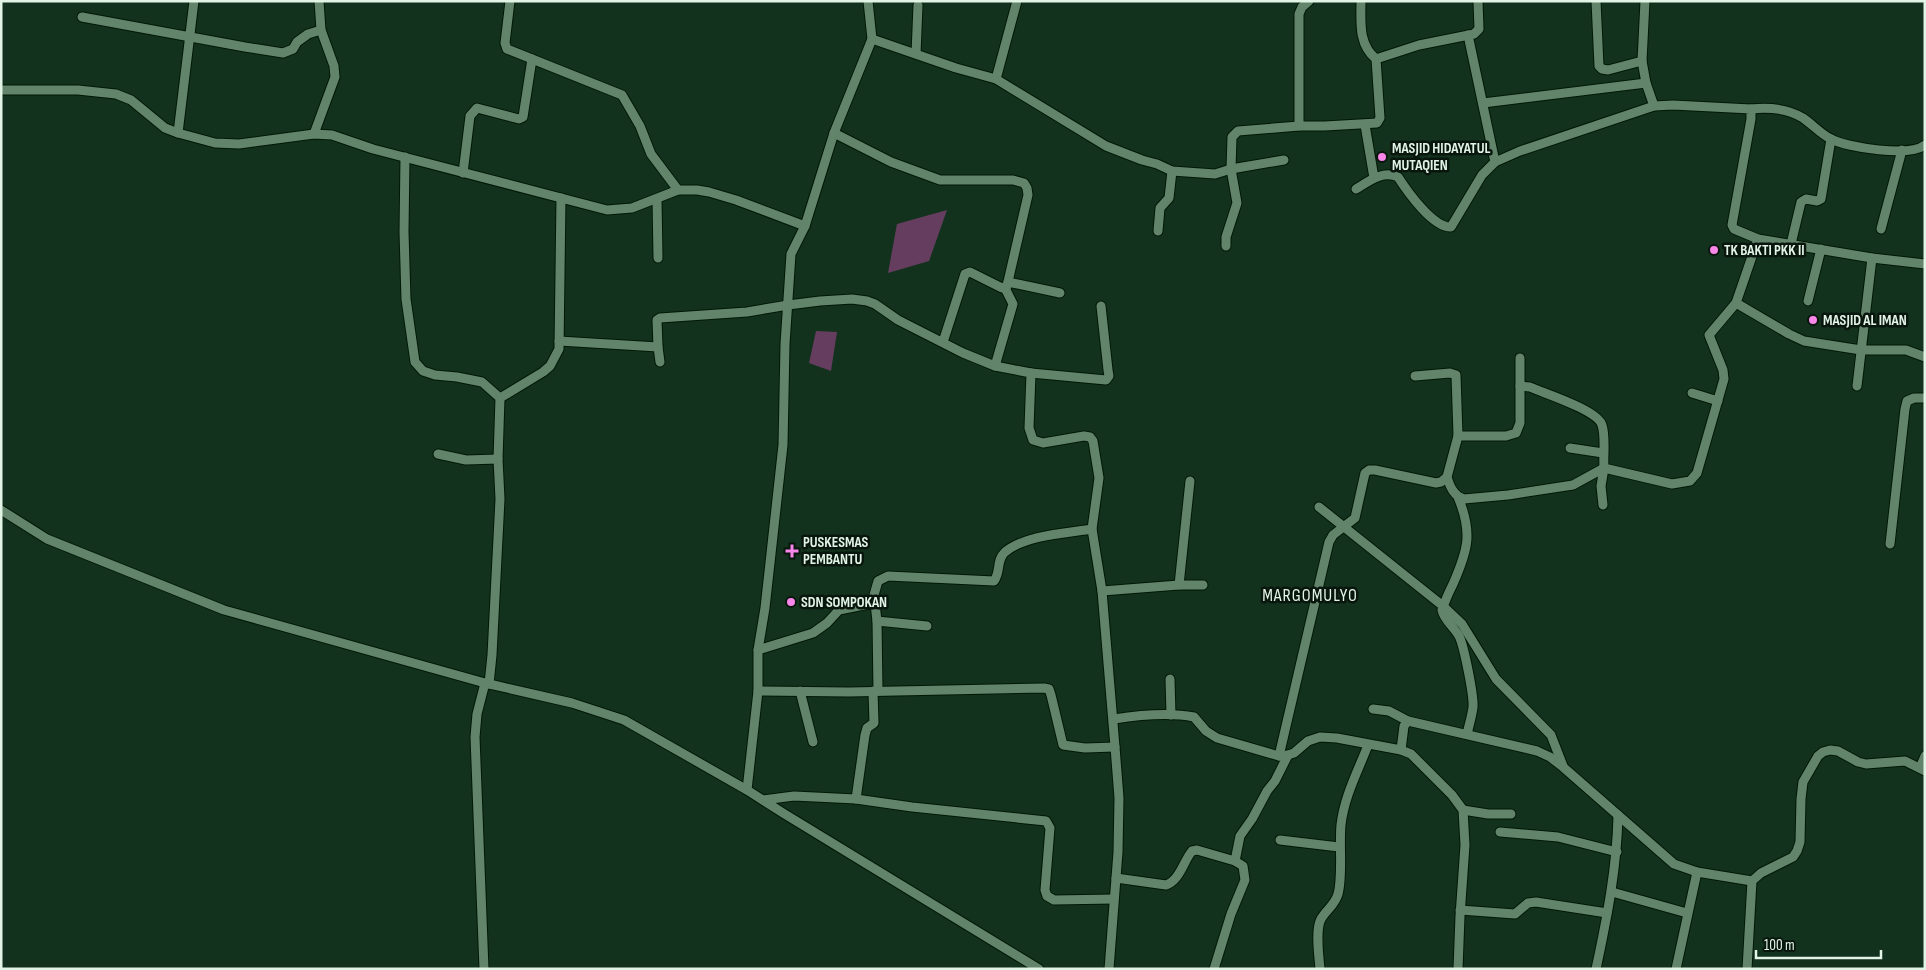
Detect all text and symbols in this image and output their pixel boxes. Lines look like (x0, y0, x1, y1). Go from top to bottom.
place label: MASJID HIDAYATUL MUTAQIEN (1392, 139, 1490, 175)
marker: MASJID HIDAYATUL MUTAQIEN (1376, 151, 1388, 163)
place label: TK BAKTI PKK II (1724, 241, 1805, 260)
marker: TK BAKTI PKK II (1708, 244, 1720, 256)
place label: MASJID AL IMAN (1823, 311, 1907, 330)
marker: MASJID AL IMAN (1807, 314, 1819, 326)
place label: PUSKESMAS PEMBANTU (803, 533, 869, 569)
marker: PUSKESMAS PEMBANTU (785, 544, 799, 558)
district label: MARGOMULYO (1262, 585, 1358, 606)
place label: SDN SOMPOKAN (801, 593, 887, 612)
marker: SDN SOMPOKAN (785, 596, 797, 608)
scale bar (1756, 928, 1881, 960)
text: 100 m (1764, 936, 1795, 955)

